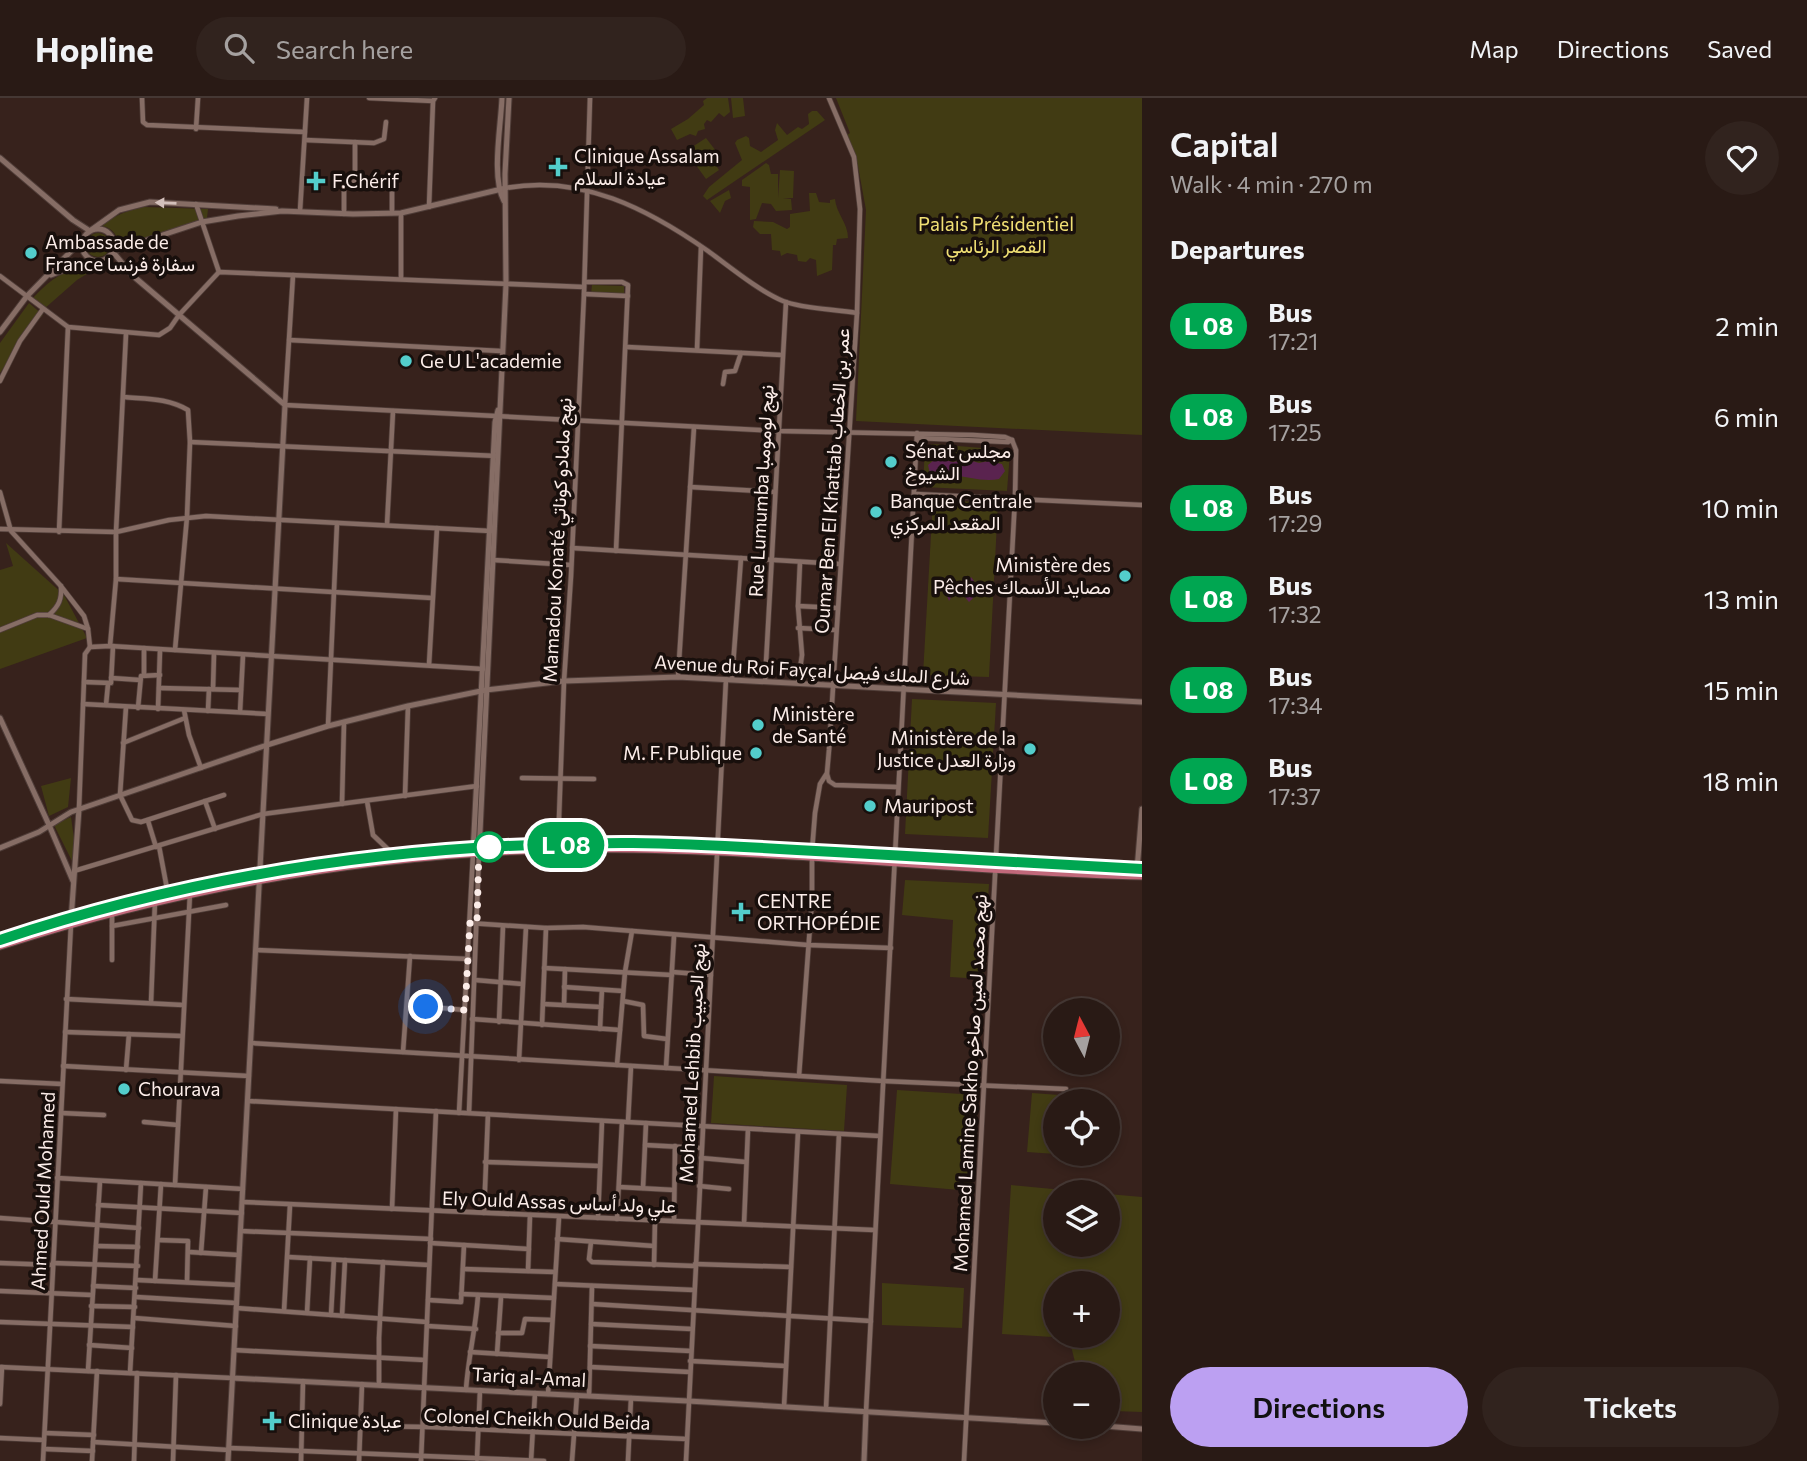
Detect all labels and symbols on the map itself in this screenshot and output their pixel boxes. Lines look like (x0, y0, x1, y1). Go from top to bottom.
place label: Clinique Assalam عيادة السلام (574, 144, 720, 191)
marker: Clinique Assalam عيادة السلام (548, 157, 568, 177)
place label: F.Chérif (332, 169, 400, 192)
marker: F.Chérif (306, 171, 326, 191)
one-way arrow (154, 197, 176, 208)
park label: Palais Présidentiel القصر الرئاسي (918, 212, 1074, 262)
place label: Ambassade de France سفارة فرنسا (45, 230, 195, 276)
marker: Ambassade de France سفارة فرنسا (23, 245, 39, 261)
street label: Oumar Ben El Khattab عمر بن الخطاب (809, 327, 855, 635)
place label: Ge U L'academie (420, 349, 562, 372)
marker: Ge U L'academie (398, 353, 414, 369)
street label: Rue Lumumba نهج لومومبا (743, 384, 781, 598)
street label: Mamadou Konaté نهج مامادو كوناتي (538, 397, 580, 683)
place label: Sénat مجلس الشيوخ (905, 439, 1011, 486)
marker: Sénat مجلس الشيوخ (883, 454, 899, 470)
place label: Banque Centrale المقعد المركزي (890, 489, 1032, 539)
marker: Banque Centrale المقعد المركزي (868, 504, 884, 520)
place label: Ministère des Pêches مصايد الأسماك (933, 553, 1111, 599)
marker: Ministère des Pêches مصايد الأسماك (1117, 568, 1133, 584)
street label: Avenue du Roi Fayçal شارع الملك فيصل (654, 650, 970, 691)
place label: Ministère de Santé (772, 702, 854, 747)
marker: Ministère de Santé (750, 717, 766, 733)
place label: Ministère de la Justice وزارة العدل (877, 726, 1016, 772)
place label: M. F. Publique (623, 741, 742, 764)
marker: Ministère de la Justice وزارة العدل (1022, 741, 1038, 757)
marker: M. F. Publique (748, 745, 764, 761)
place label: Mauripost (884, 794, 974, 817)
marker: Mauripost (862, 798, 878, 814)
line badge: L 08 (517, 822, 615, 868)
unlabelled marker (474, 832, 504, 862)
place label: CENTRE ORTHOPÉDIE (757, 889, 881, 934)
street label: Mohamed Lamine Sakho نهج محمد لمين صاخو (948, 894, 994, 1273)
marker: CENTRE ORTHOPÉDIE (731, 902, 751, 922)
street label: Mohamed Lehbib نهج الحبيب (674, 943, 712, 1184)
your location (408, 989, 443, 1024)
north arrow (1043, 998, 1120, 1074)
place label: Chourava (138, 1077, 220, 1100)
marker: Chourava (116, 1081, 132, 1097)
street label: Ahmed Ould Mohamed (26, 1091, 59, 1291)
street label: Ely Ould Assas علي ولد أساس (441, 1186, 676, 1222)
street label: Tariq al-Amal (471, 1362, 587, 1391)
street label: Colonel Cheikh Ould Beida (423, 1403, 651, 1434)
place label: Clinique عيادة (288, 1409, 402, 1433)
marker: Clinique عيادة (262, 1411, 282, 1431)

